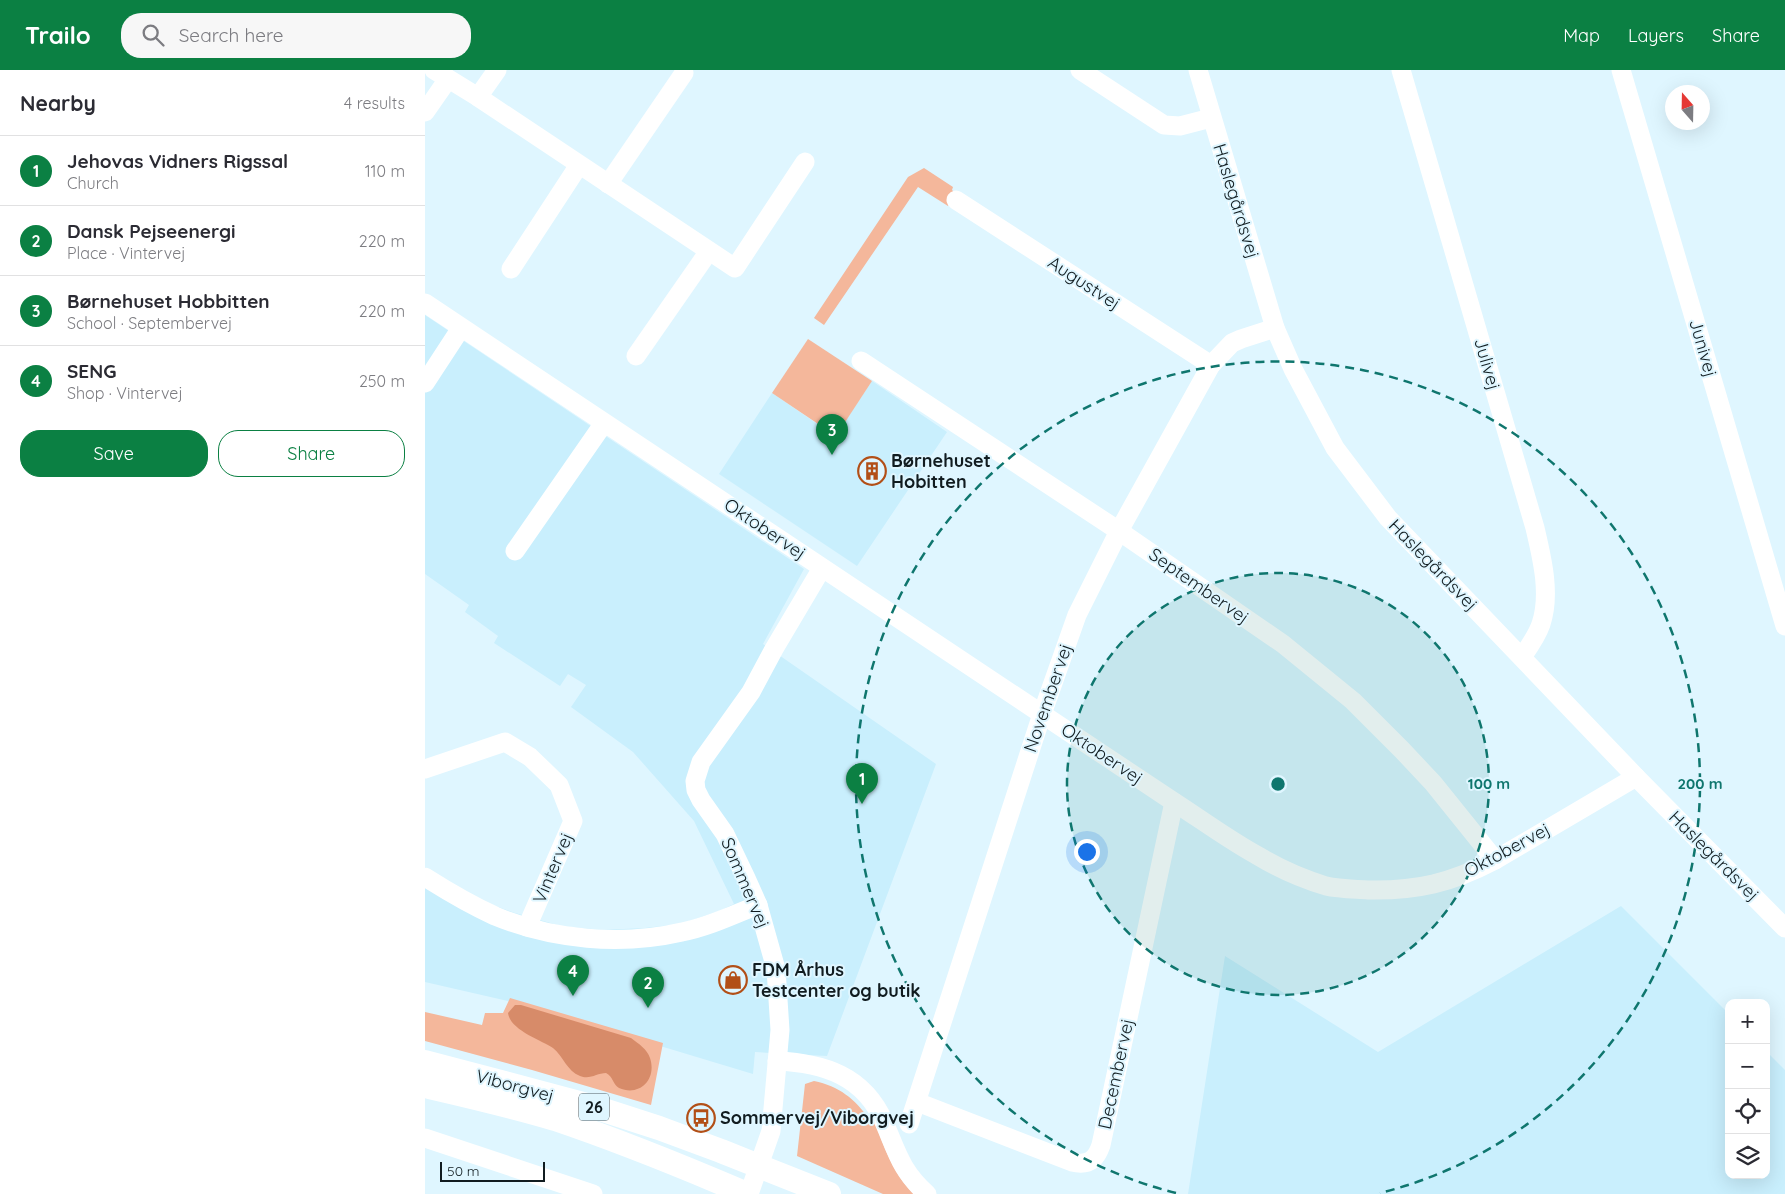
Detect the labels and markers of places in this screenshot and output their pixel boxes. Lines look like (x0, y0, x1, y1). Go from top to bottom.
pin: 3 (816, 414, 848, 455)
place label: Børnehuset Hobitten (891, 449, 991, 493)
building icon: Børnehuset Hobitten (857, 456, 887, 486)
pin: 1 (846, 763, 878, 804)
centre of rings (1269, 775, 1287, 793)
pin: 4 (557, 955, 589, 996)
place label: FDM Århus Testcenter og butik (752, 958, 921, 1002)
shop icon: FDM Århus Testcenter og butik (718, 965, 748, 995)
pin: 2 (632, 967, 664, 1008)
bus stop icon: Sommervej/Viborgvej (686, 1103, 716, 1133)
place label: Sommervej/Viborgvej (720, 1106, 914, 1129)

